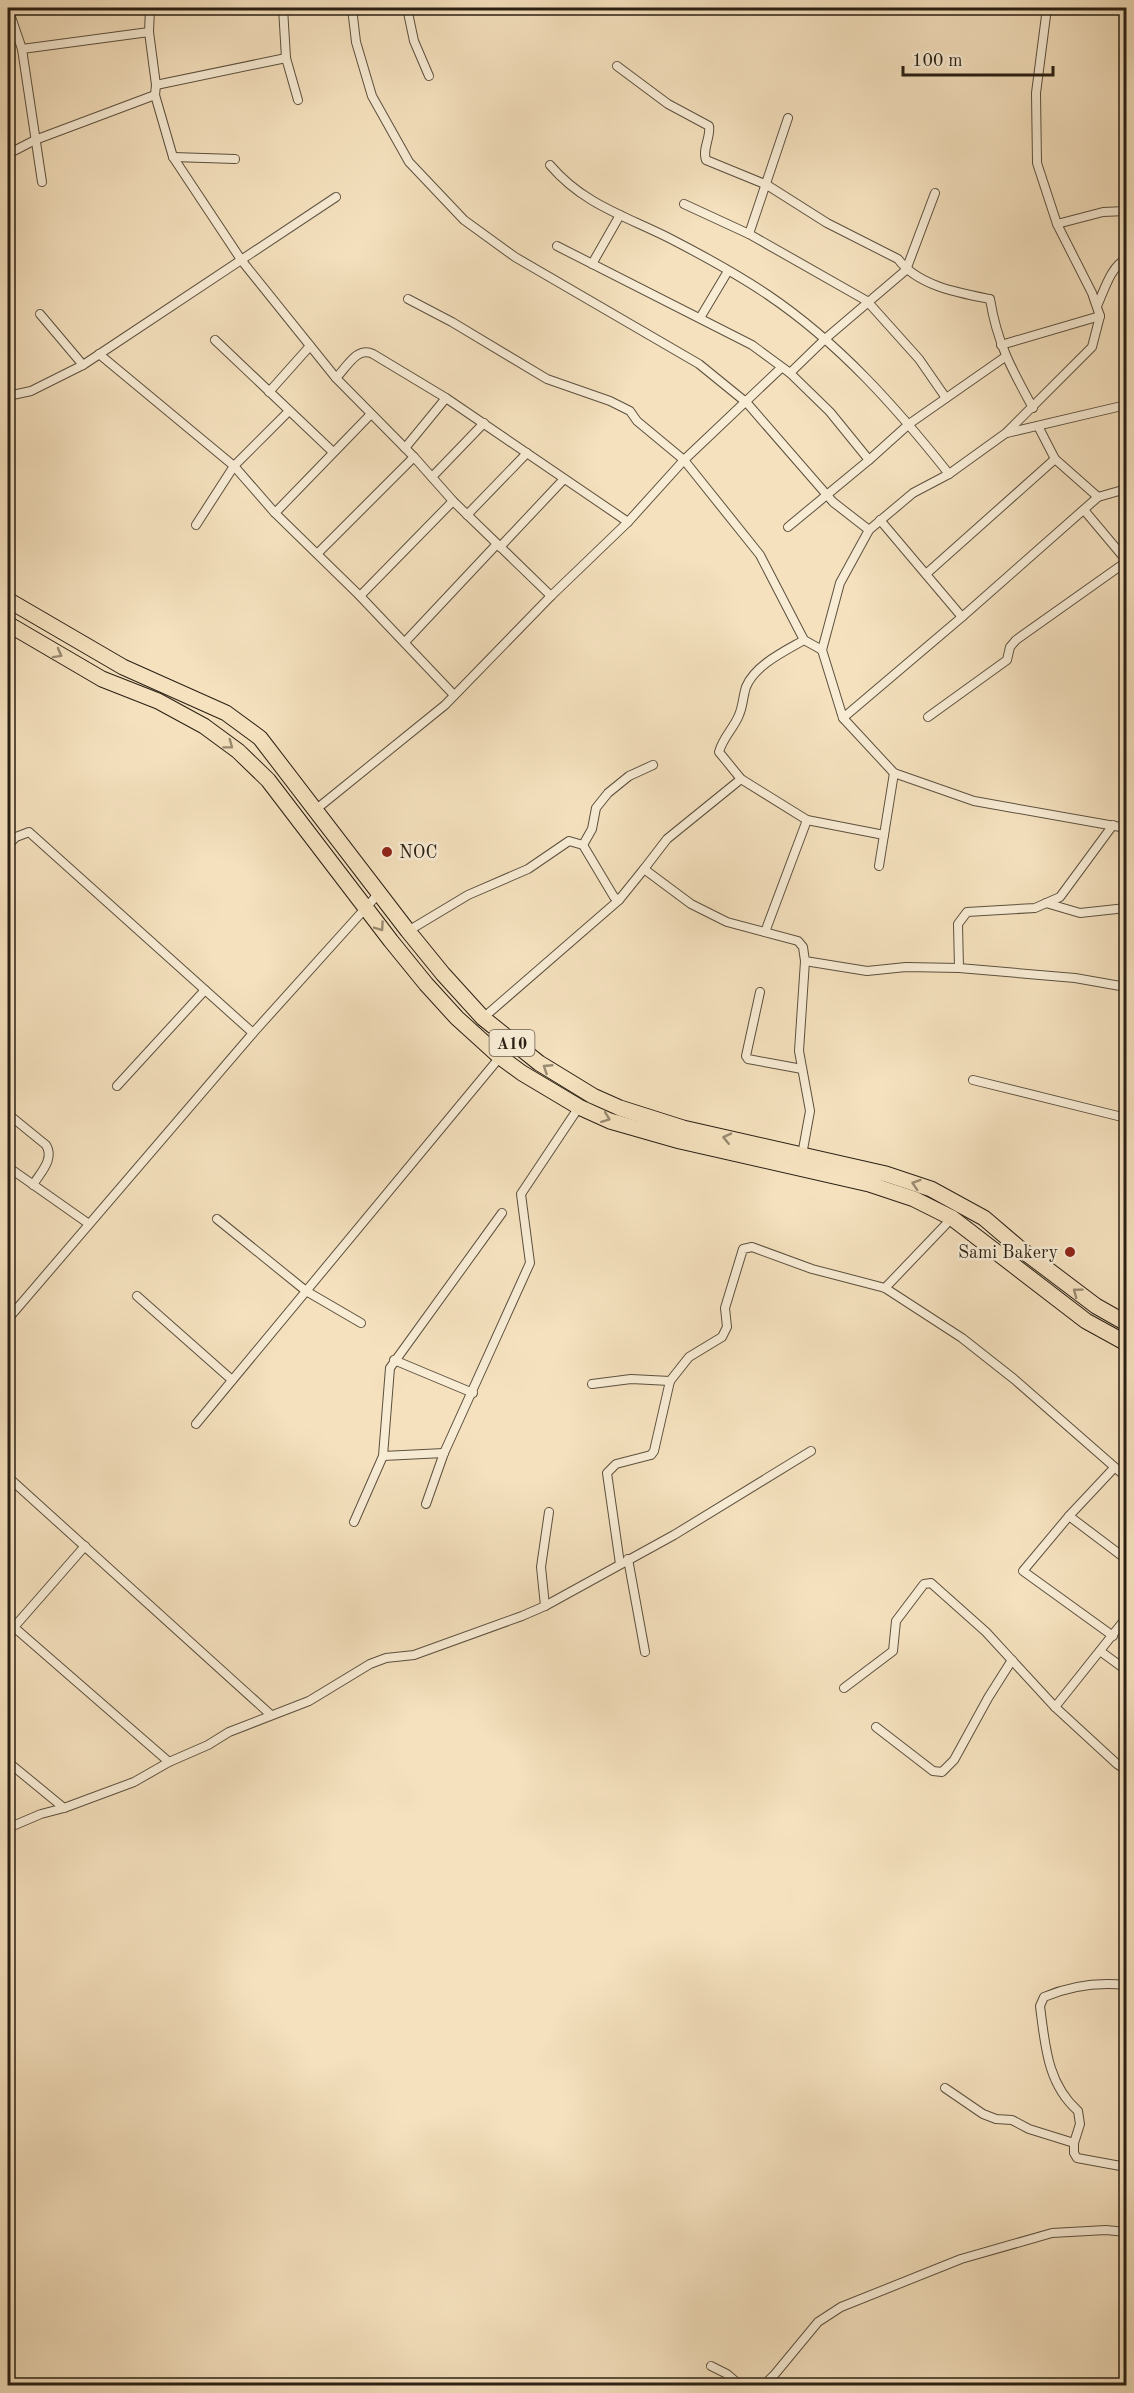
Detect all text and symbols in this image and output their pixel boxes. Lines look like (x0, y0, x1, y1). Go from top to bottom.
scale bar (903, 39, 1053, 77)
text: 100 m (912, 52, 963, 70)
one-way arrow (52, 647, 62, 658)
one-way arrow (223, 738, 234, 749)
place label: NOC (399, 844, 438, 862)
marker: NOC (380, 845, 394, 859)
one-way arrow (373, 920, 384, 931)
road number: A10 (490, 1030, 534, 1056)
one-way arrow (542, 1064, 553, 1075)
one-way arrow (600, 1111, 610, 1124)
one-way arrow (722, 1132, 732, 1145)
one-way arrow (911, 1179, 922, 1191)
place label: Sami Bakery (958, 1244, 1058, 1262)
marker: Sami Bakery (1063, 1245, 1077, 1259)
one-way arrow (1073, 1288, 1084, 1299)

